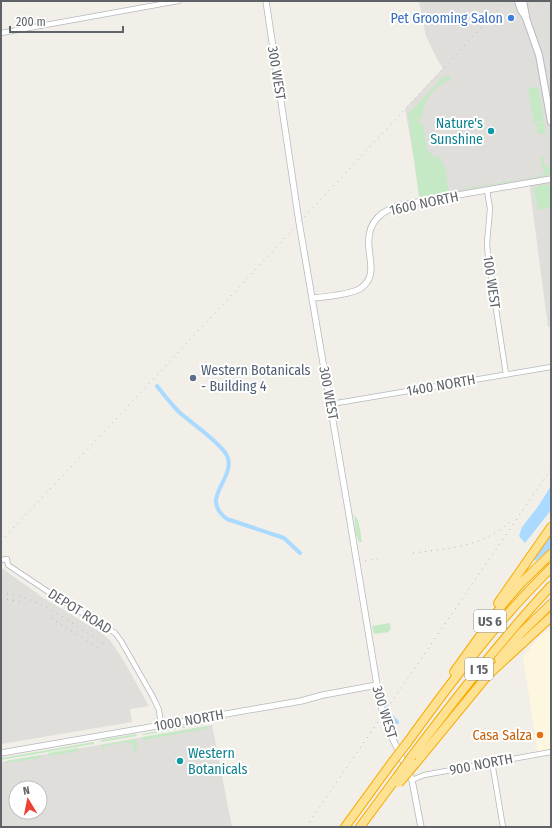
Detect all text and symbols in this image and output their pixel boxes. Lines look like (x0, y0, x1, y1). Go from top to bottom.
scale bar (10, 8, 123, 34)
place label: Pet Grooming Salon (390, 10, 503, 27)
marker: Pet Grooming Salon (506, 13, 516, 23)
text: 200 m (16, 15, 46, 29)
street label: 300 WEST (264, 45, 289, 102)
place label: Nature's Sunshine (430, 115, 483, 148)
marker: Nature's Sunshine (486, 126, 496, 136)
street label: 1600 NORTH (388, 188, 460, 219)
street label: 100 WEST (479, 254, 504, 310)
place label: Western Botanicals - Building 4 (201, 362, 311, 395)
street label: 300 WEST (315, 365, 342, 422)
street label: 1400 NORTH (405, 371, 477, 400)
marker: Western Botanicals - Building 4 (188, 373, 198, 383)
street label: DEPOT ROAD (45, 585, 115, 638)
road number: US 6 (474, 610, 506, 632)
road number: I 15 (465, 658, 493, 680)
street label: 300 WEST (368, 684, 401, 741)
street label: 1000 NORTH (153, 706, 225, 735)
place label: Casa Salza (473, 727, 532, 744)
marker: Casa Salza (535, 730, 545, 740)
place label: Western Botanicals (188, 745, 248, 778)
street label: 900 NORTH (448, 750, 514, 779)
marker: Western Botanicals (175, 756, 185, 766)
north arrow (8, 780, 48, 820)
text: N (22, 784, 31, 798)

